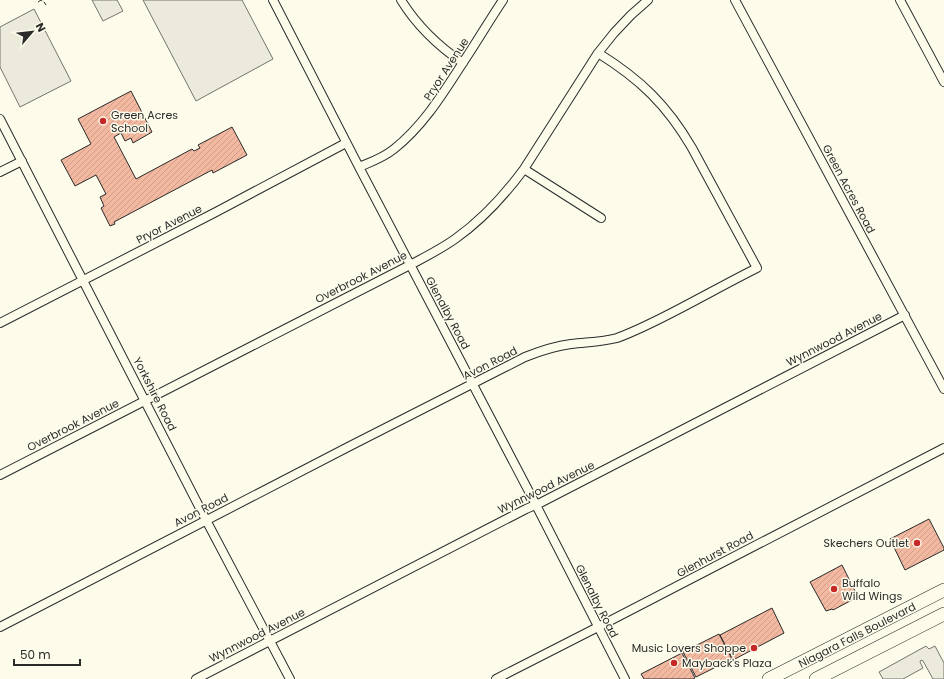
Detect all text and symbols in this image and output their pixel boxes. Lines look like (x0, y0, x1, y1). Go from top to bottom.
north arrow (12, 12, 52, 52)
text: N (32, 20, 50, 35)
street label: Pryor Avenue (420, 34, 472, 104)
place label: Green Acres School (111, 107, 178, 136)
marker: Green Acres School (98, 116, 108, 126)
street label: Green Acres Road (819, 142, 879, 236)
street label: Pryor Avenue (133, 200, 205, 247)
street label: Overbrook Avenue (312, 247, 410, 307)
street label: Glenalby Road (422, 274, 474, 352)
street label: Wynnwood Avenue (783, 308, 885, 370)
street label: Avon Road (460, 342, 520, 384)
street label: Yorkshire Road (129, 354, 181, 434)
street label: Overbrook Avenue (24, 395, 122, 455)
street label: Wynnwood Avenue (495, 457, 597, 517)
street label: Avon Road (171, 489, 231, 531)
street label: Glenhurst Road (674, 527, 756, 581)
place label: Skechers Outlet (824, 535, 909, 551)
marker: Skechers Outlet (912, 538, 922, 548)
street label: Glenalby Road (572, 562, 622, 640)
place label: Buffalo Wild Wings (842, 575, 902, 604)
marker: Buffalo Wild Wings (829, 584, 839, 594)
street label: Niagara Falls Boulevard (796, 598, 918, 672)
street label: Wynnwood Avenue (206, 604, 308, 666)
place label: Music Lovers Shoppe (632, 640, 746, 656)
scale bar (14, 641, 80, 667)
marker: Music Lovers Shoppe (749, 643, 759, 653)
text: 50 m (20, 646, 51, 663)
place label: Mayback's Plaza (682, 655, 772, 671)
marker: Mayback's Plaza (669, 658, 679, 668)

